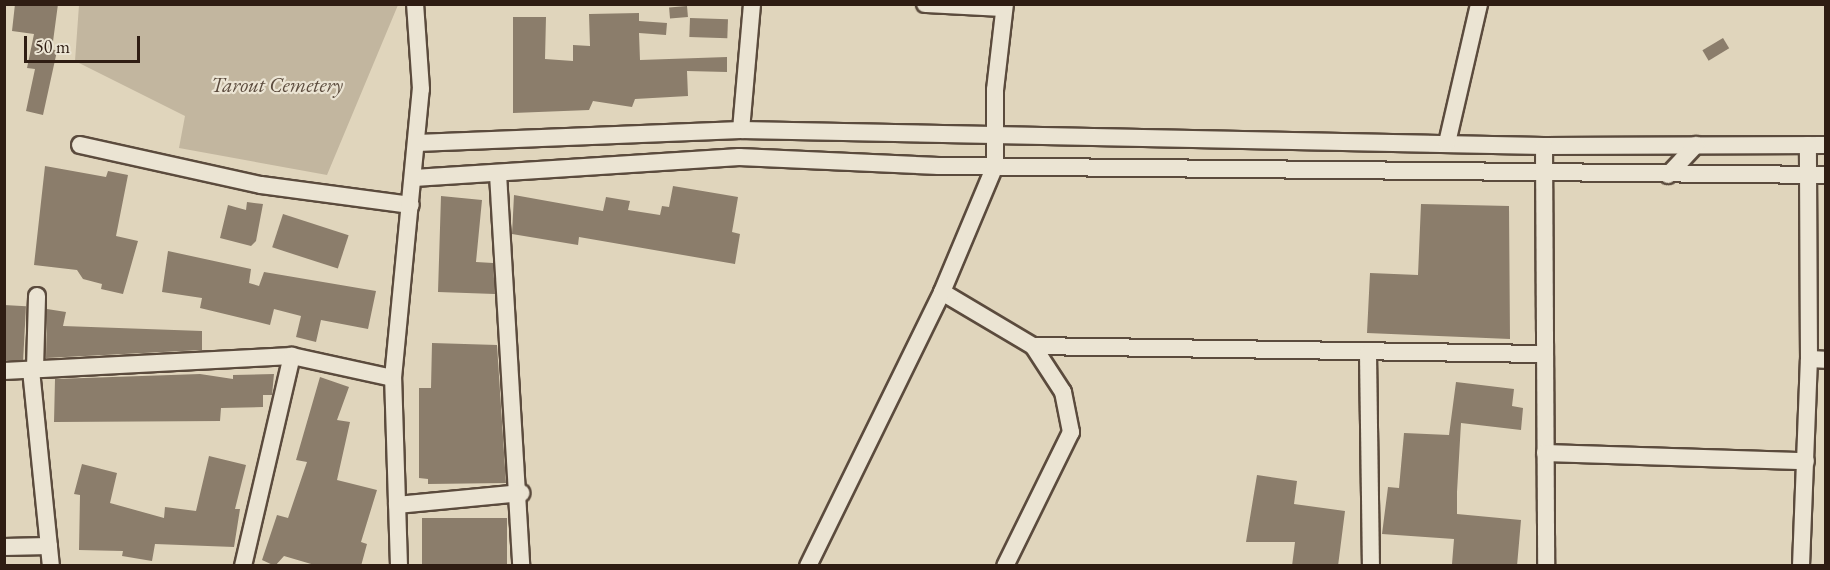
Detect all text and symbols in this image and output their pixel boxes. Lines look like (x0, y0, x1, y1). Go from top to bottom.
scale bar (27, 24, 142, 62)
text: 50 m (35, 35, 70, 58)
park label: Tarout Cemetery (211, 72, 343, 98)

